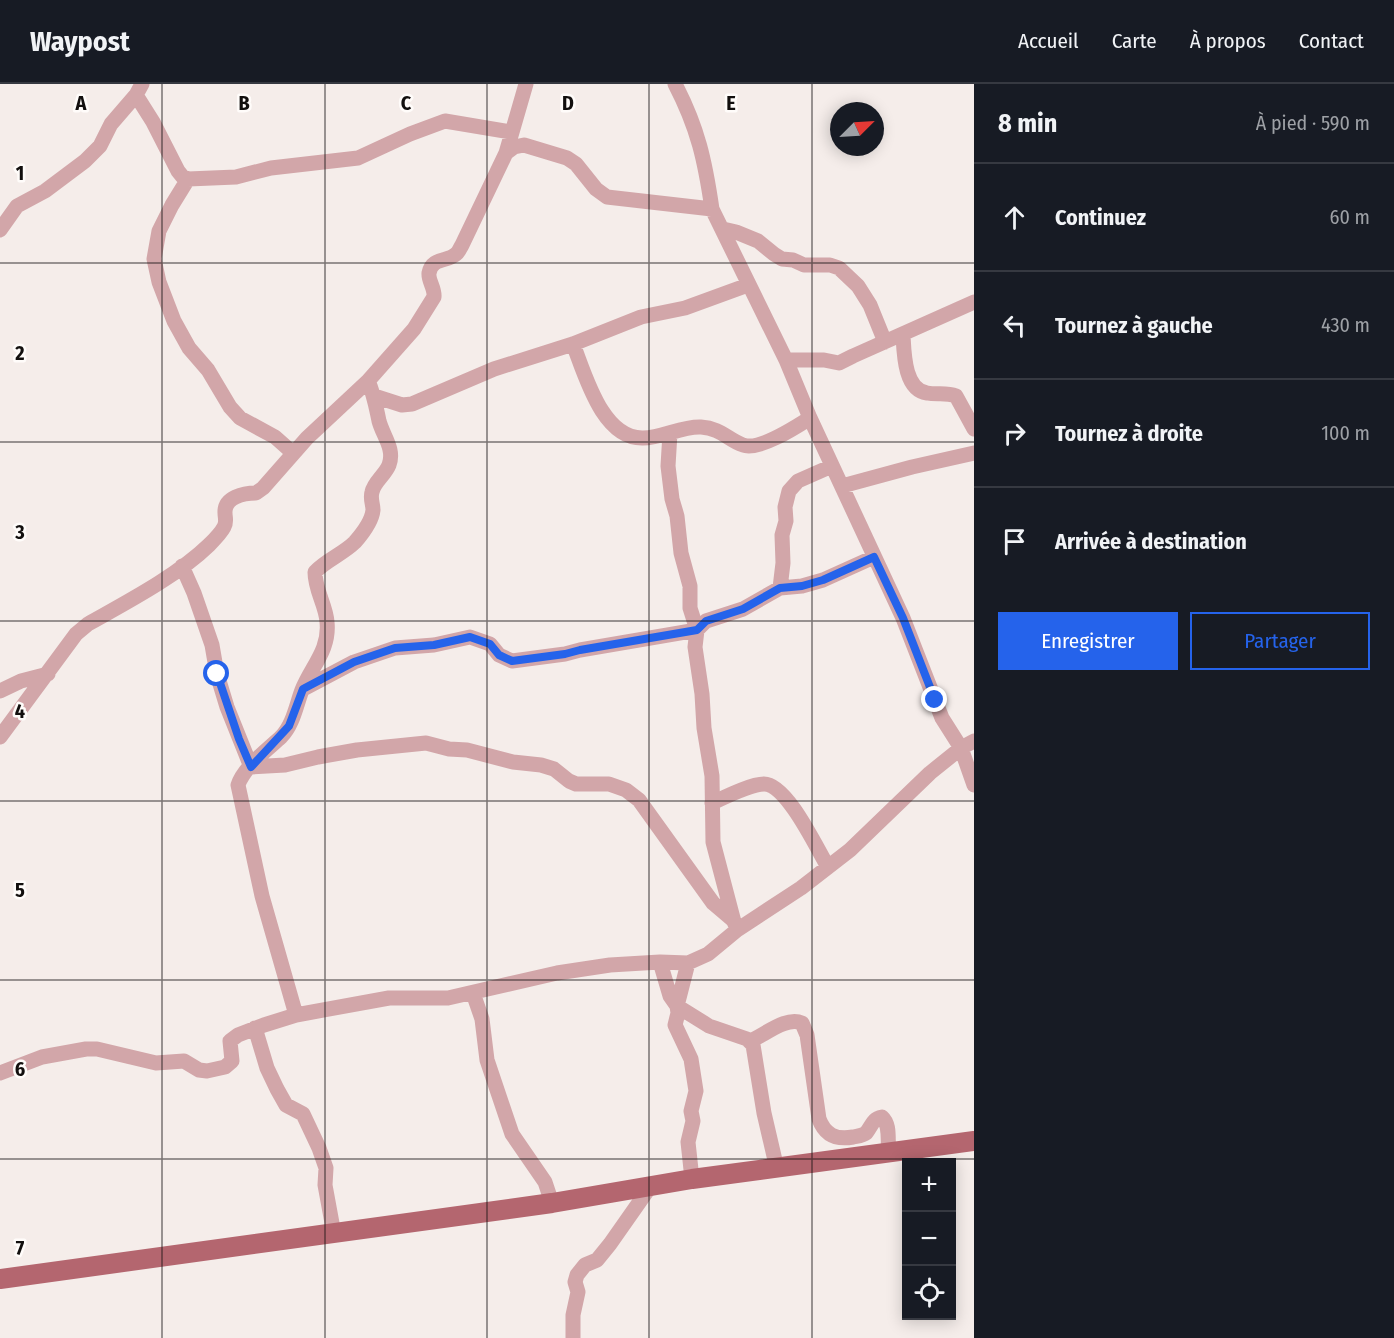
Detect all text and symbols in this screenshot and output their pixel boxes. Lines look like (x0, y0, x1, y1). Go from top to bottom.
text: Waypost (30, 25, 130, 58)
text: Accueil (1018, 28, 1079, 54)
text: Carte (1112, 28, 1157, 54)
text: À propos (1190, 28, 1266, 54)
text: Contact (1299, 28, 1364, 54)
text: A (75, 91, 88, 115)
text: B (238, 91, 250, 115)
text: C (401, 91, 412, 115)
text: D (562, 91, 574, 115)
text: E (726, 91, 736, 115)
north arrow (830, 102, 884, 156)
text: 8 min (998, 108, 1057, 139)
text: À pied · 590 m (1256, 111, 1370, 135)
text: 1 (16, 161, 24, 185)
icon: ahead (998, 201, 1031, 234)
text: Continuez (1055, 204, 1146, 231)
text: 60 m (1330, 205, 1370, 229)
icon: left (998, 309, 1031, 342)
text: Tournez à gauche (1055, 312, 1213, 339)
text: 430 m (1321, 313, 1370, 337)
text: 2 (14, 341, 25, 365)
icon: right (998, 417, 1031, 450)
text: Tournez à droite (1055, 420, 1203, 447)
text: 100 m (1321, 421, 1370, 445)
text: 3 (14, 520, 25, 544)
icon: arrive (998, 525, 1031, 558)
text: Arrivée à destination (1055, 528, 1247, 555)
button: Enregistrer (998, 612, 1178, 670)
button: Partager (1190, 612, 1370, 670)
route start (203, 660, 229, 686)
route end (921, 686, 947, 712)
text: 4 (15, 699, 25, 723)
text: 5 (15, 878, 25, 902)
text: 6 (15, 1057, 25, 1081)
map controls (902, 1158, 956, 1320)
button: + (902, 1158, 956, 1212)
button: − (902, 1212, 956, 1266)
text: 7 (16, 1236, 25, 1260)
button: locate (902, 1266, 956, 1320)

